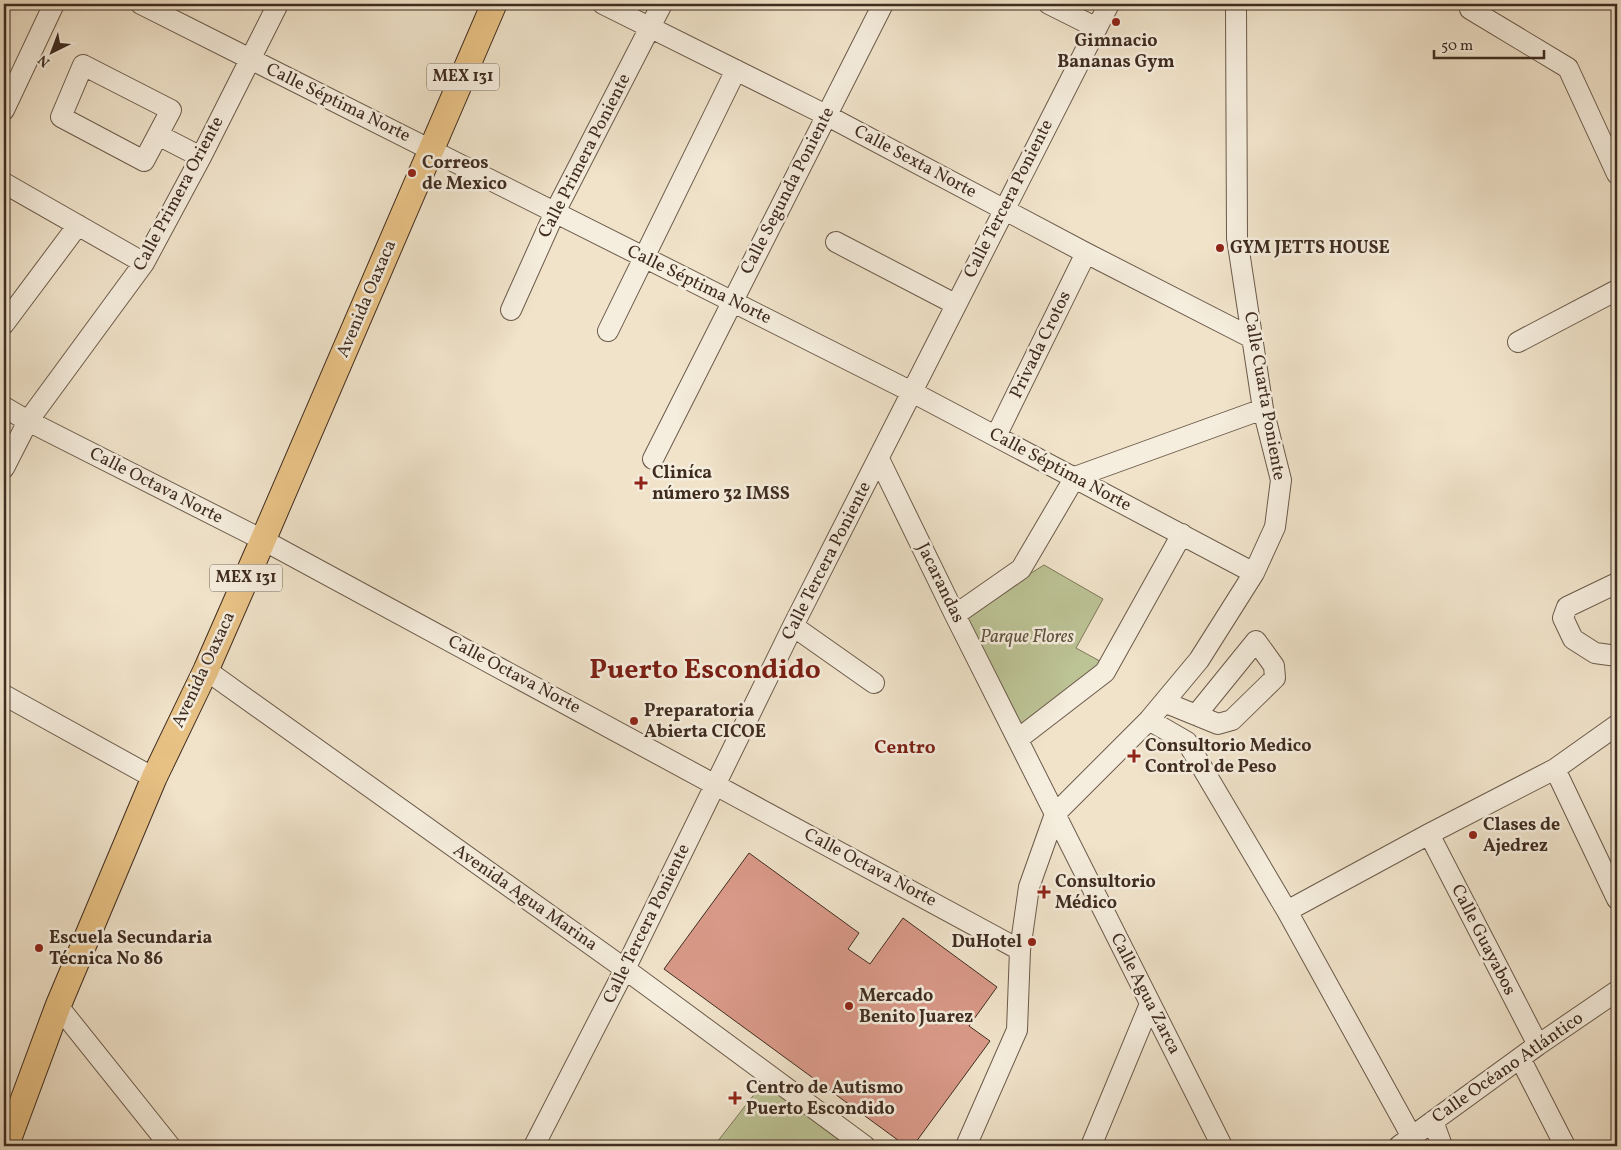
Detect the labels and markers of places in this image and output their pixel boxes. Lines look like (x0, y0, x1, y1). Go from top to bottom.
marker: Gimnacio Bananas Gym (1110, 16, 1122, 28)
place label: Gimnacio Bananas Gym (1057, 29, 1175, 75)
place label: Correos de Mexico (422, 151, 507, 197)
marker: Correos de Mexico (406, 167, 418, 179)
place label: GYM JETTS HOUSE (1230, 236, 1390, 261)
marker: GYM JETTS HOUSE (1214, 242, 1226, 254)
place label: Cliníca número 32 IMSS (652, 461, 790, 507)
marker: Cliníca número 32 IMSS (634, 476, 648, 490)
place label: Preparatoria Abierta CICOE (644, 699, 766, 745)
marker: Preparatoria Abierta CICOE (628, 715, 640, 727)
place label: Consultorio Medico Control de Peso (1145, 734, 1311, 780)
marker: Consultorio Medico Control de Peso (1127, 749, 1141, 763)
place label: Clases de Ajedrez (1483, 813, 1560, 859)
marker: Clases de Ajedrez (1467, 829, 1479, 841)
place label: Consultorio Médico (1055, 870, 1156, 916)
marker: Consultorio Médico (1037, 885, 1051, 899)
place label: Escuela Secundaria Técnica No 86 (49, 926, 213, 972)
place label: DuHotel (951, 930, 1022, 955)
marker: DuHotel (1026, 936, 1038, 948)
marker: Escuela Secundaria Técnica No 86 (33, 942, 45, 954)
place label: Mercado Benito Juarez (859, 984, 973, 1030)
marker: Mercado Benito Juarez (843, 1000, 855, 1012)
place label: Centro de Autismo Puerto Escondido (746, 1076, 903, 1122)
marker: Centro de Autismo Puerto Escondido (728, 1091, 742, 1105)

